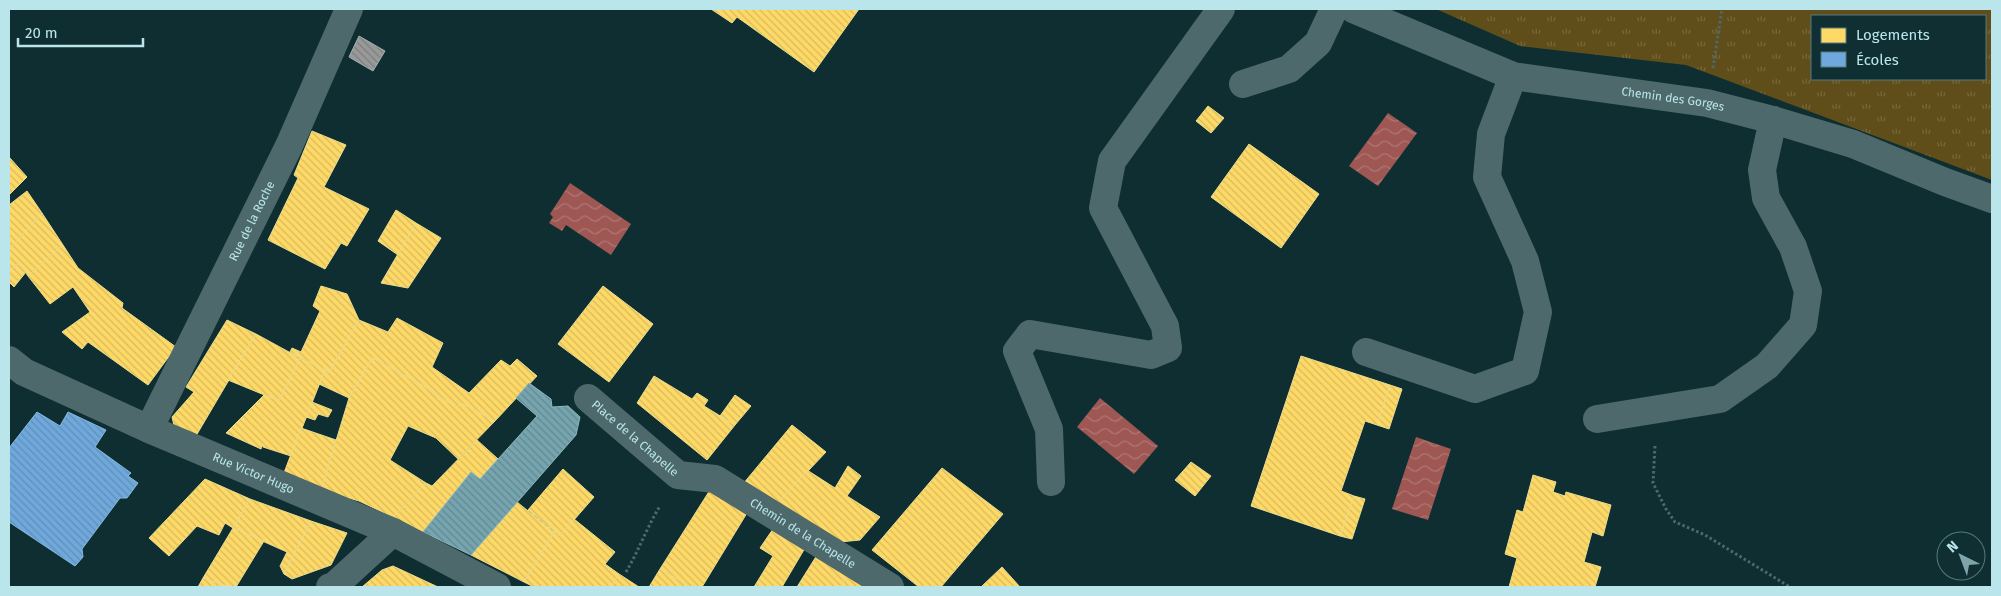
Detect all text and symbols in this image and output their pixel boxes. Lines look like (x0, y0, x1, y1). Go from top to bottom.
scale bar (18, 15, 142, 47)
legend (1811, 15, 1986, 80)
text: 20 m (25, 24, 58, 42)
text: Logements (1856, 26, 1930, 44)
text: Écoles (1856, 51, 1899, 69)
street label: Chemin des Gorges (1621, 84, 1726, 114)
street label: Rue de la Roche (226, 179, 278, 263)
street label: Place de la Chapelle (589, 397, 681, 479)
street label: Rue Victor Hugo (211, 450, 296, 496)
street label: Chemin de la Chapelle (748, 495, 858, 571)
north arrow (1936, 531, 1986, 581)
text: N (1943, 537, 1962, 556)

